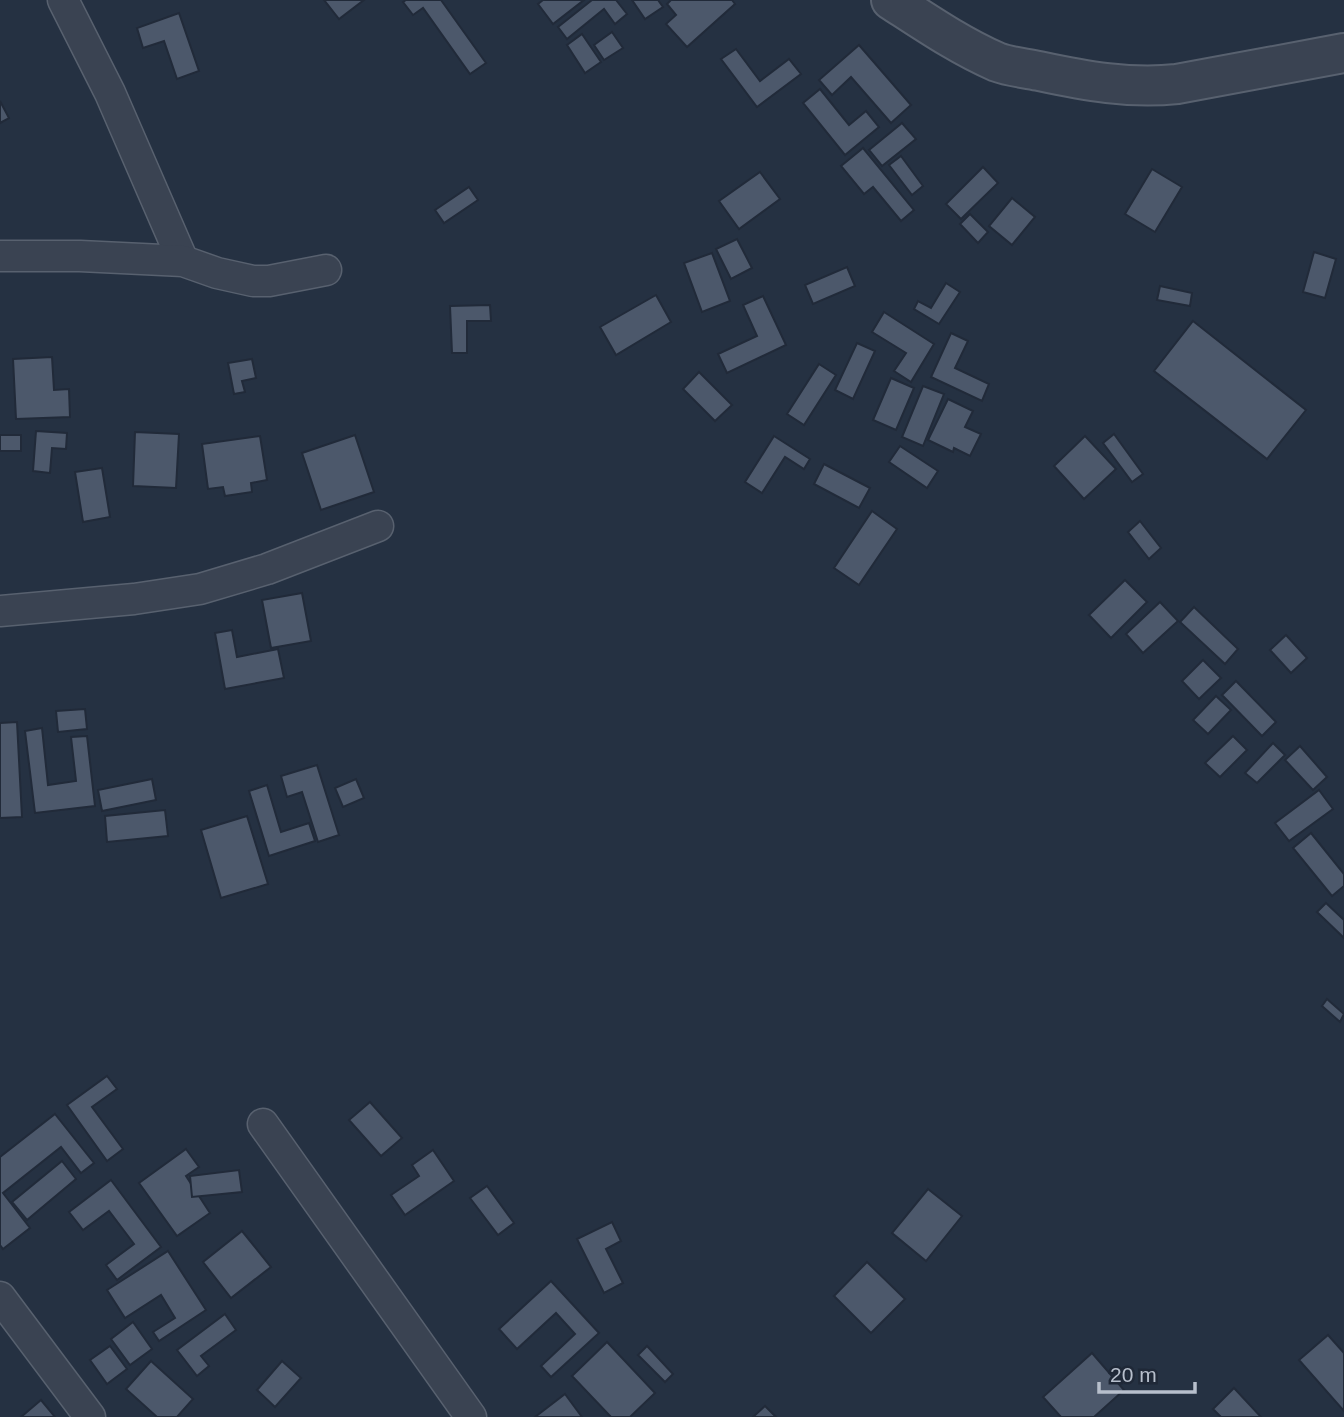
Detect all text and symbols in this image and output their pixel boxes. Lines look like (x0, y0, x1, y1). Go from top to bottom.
scale bar (1099, 1350, 1195, 1394)
text: 20 m (1110, 1363, 1157, 1386)

